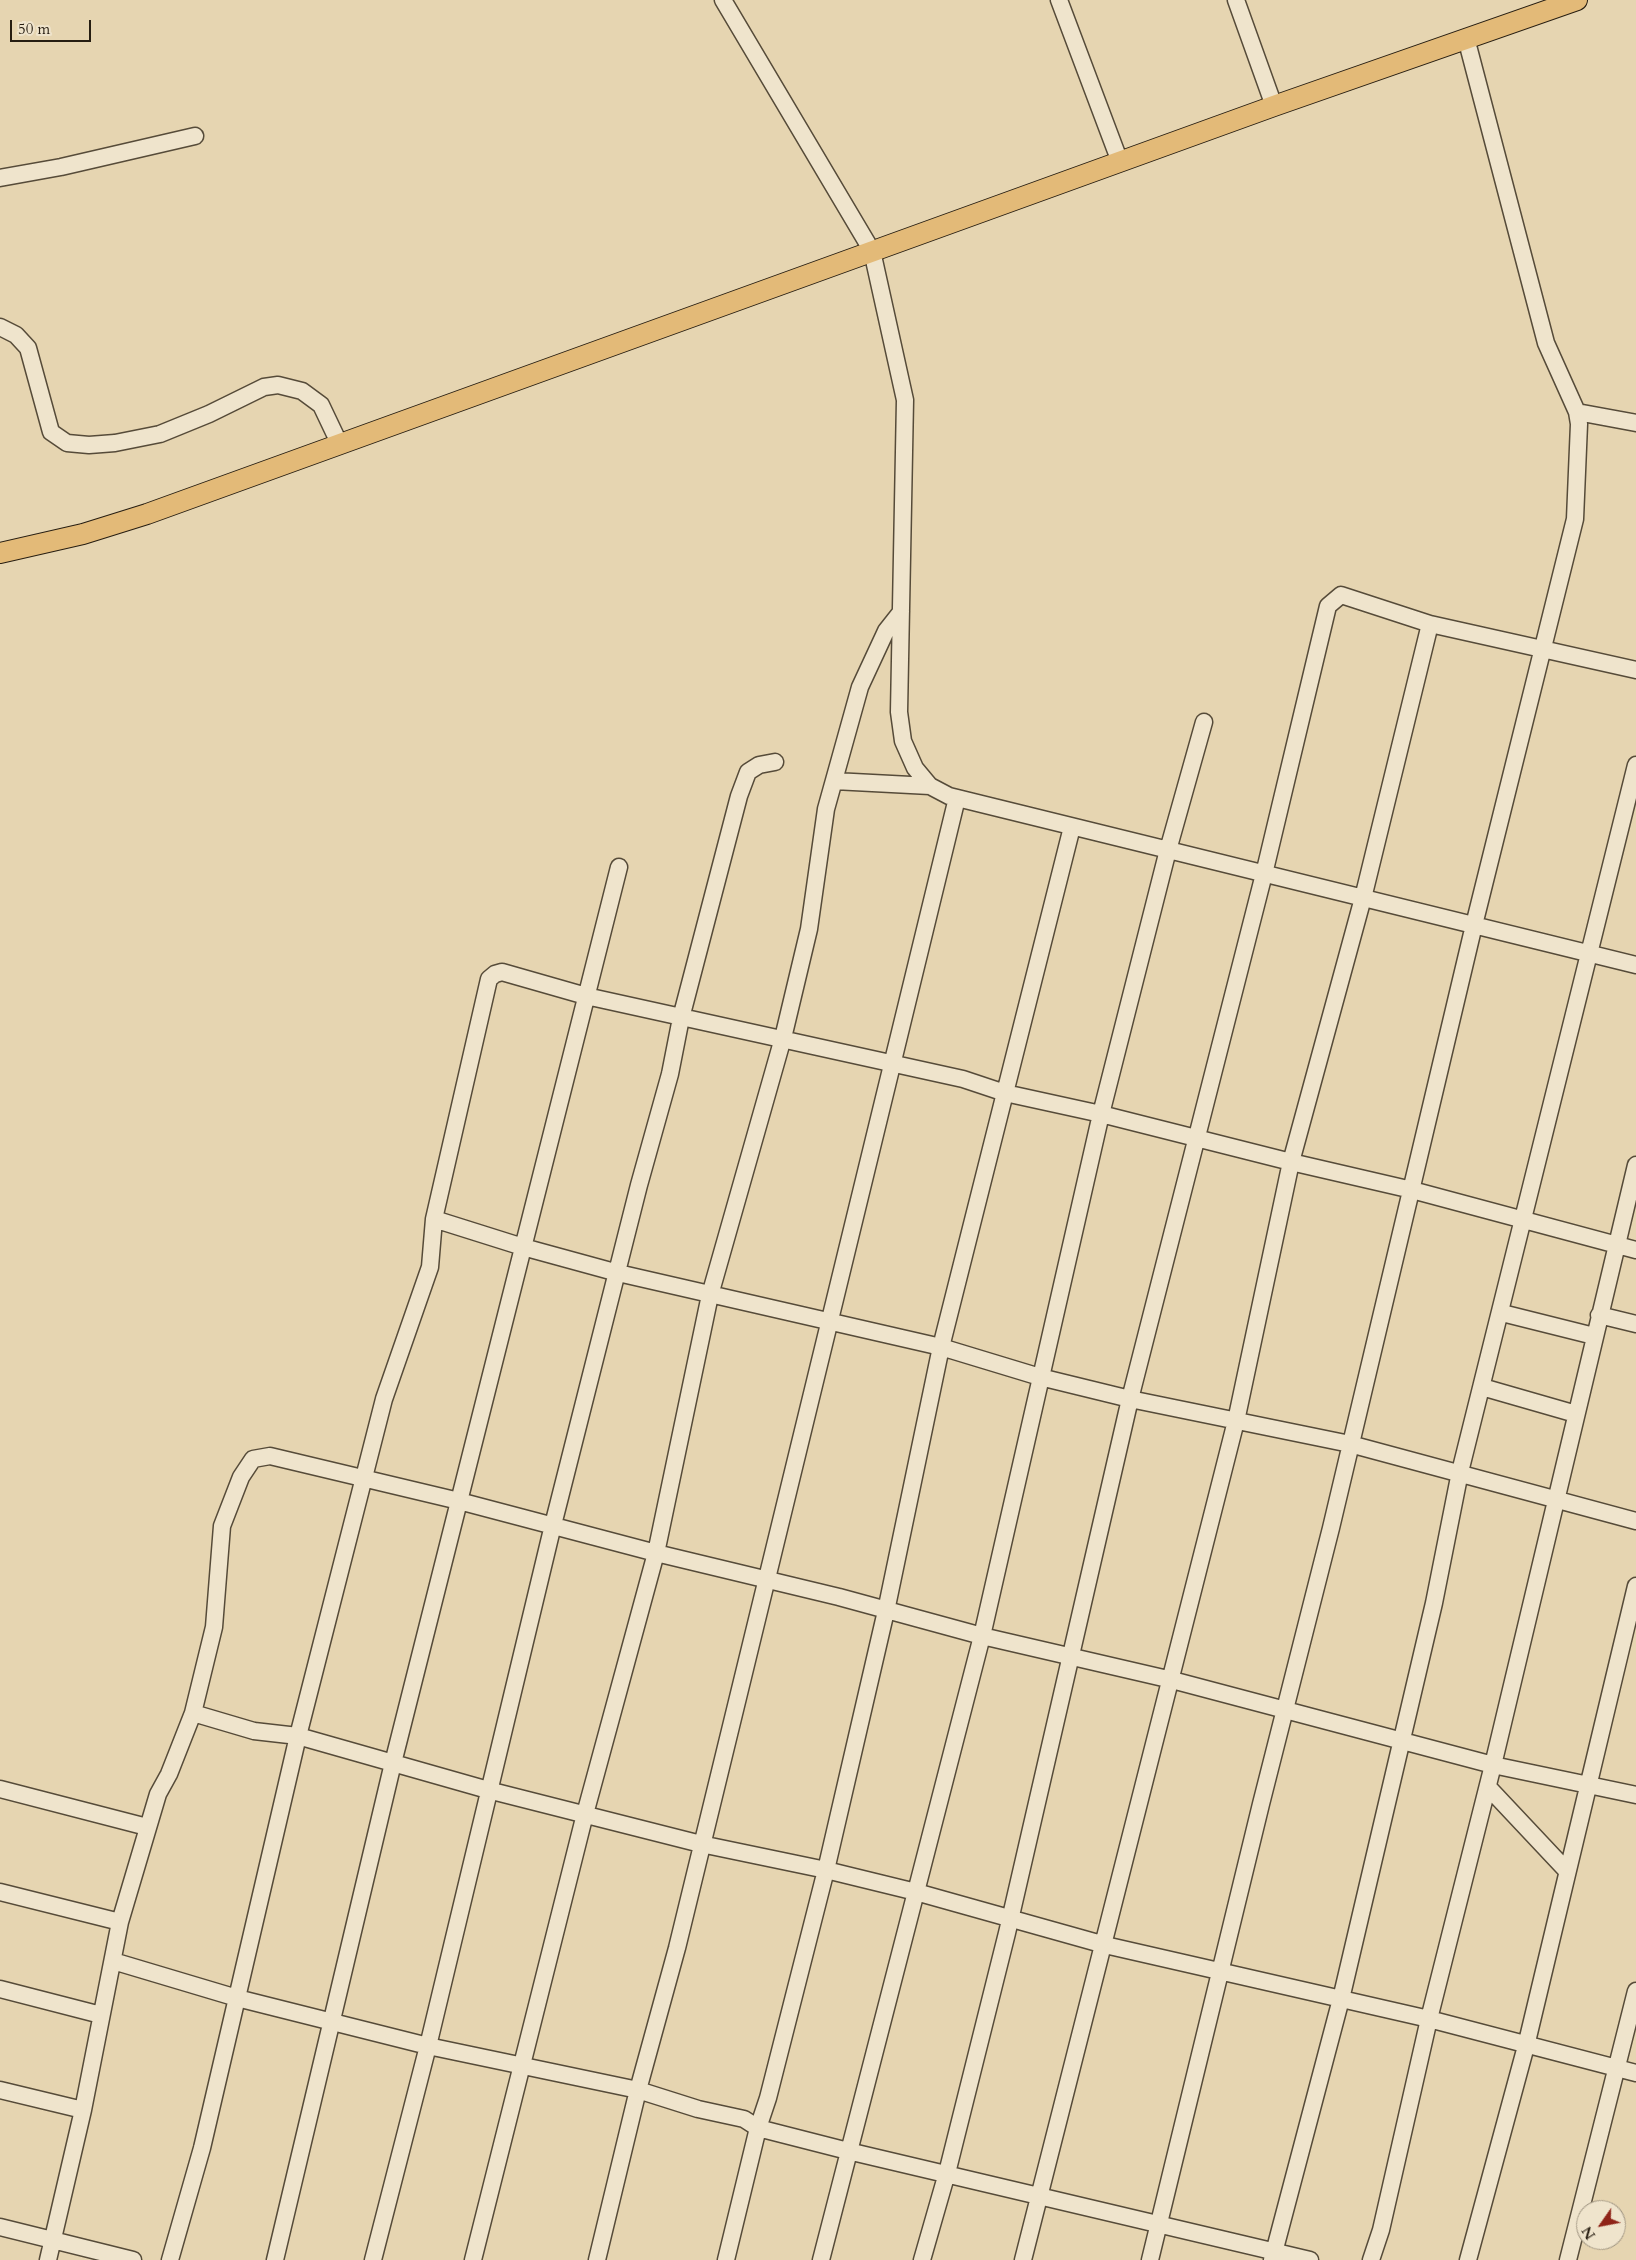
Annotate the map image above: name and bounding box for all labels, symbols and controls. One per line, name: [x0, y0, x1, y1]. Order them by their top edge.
scale bar: [12, 10, 94, 42]
text: 50 m: [18, 19, 50, 39]
north arrow: [1576, 2200, 1626, 2250]
text: N: [1578, 2223, 1600, 2243]

